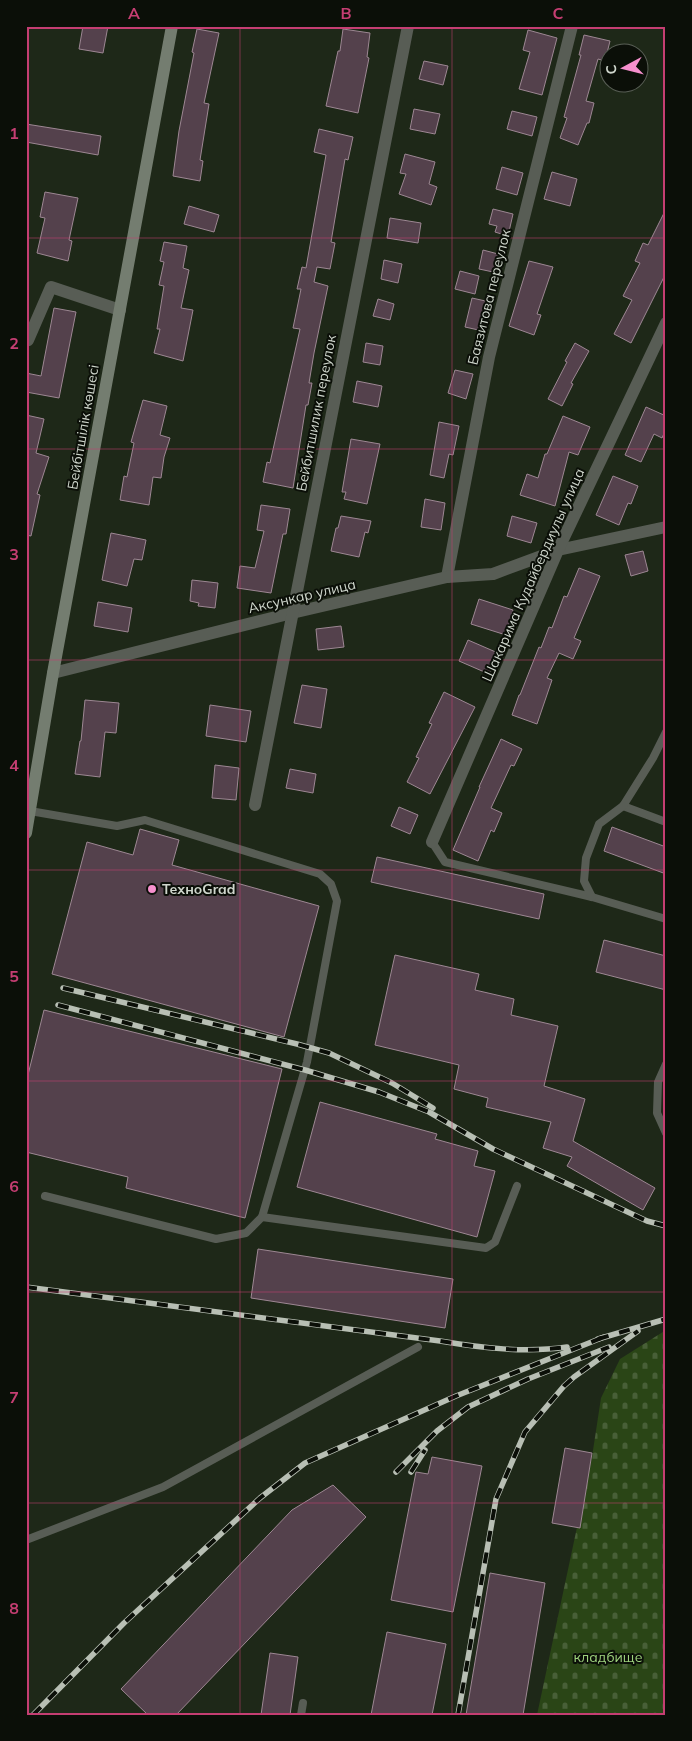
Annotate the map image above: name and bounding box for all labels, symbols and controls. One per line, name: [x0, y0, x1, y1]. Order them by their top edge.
text: A: [128, 3, 140, 23]
text: B: [340, 3, 352, 23]
text: C: [553, 3, 564, 23]
north arrow: [600, 42, 650, 92]
text: С: [602, 64, 621, 75]
text: 1: [9, 123, 19, 143]
street label: Баязитова переулок: [463, 227, 515, 367]
text: 2: [9, 333, 19, 353]
street label: Бейбитшилик переулок: [292, 333, 340, 493]
street label: Бейбітшілік көшесі: [63, 363, 103, 491]
street label: Шакарима Кудайбердиулы улица: [478, 466, 588, 684]
text: 3: [9, 544, 19, 564]
street label: Аксункар улица: [246, 575, 358, 617]
text: 4: [9, 755, 19, 775]
place label: ТехноGrad: [162, 880, 235, 898]
marker: ТехноGrad: [146, 883, 158, 895]
text: 5: [9, 966, 19, 986]
text: 6: [9, 1176, 19, 1196]
text: 7: [9, 1387, 19, 1407]
text: 8: [9, 1598, 19, 1618]
park label: кладбище: [574, 1648, 643, 1666]

